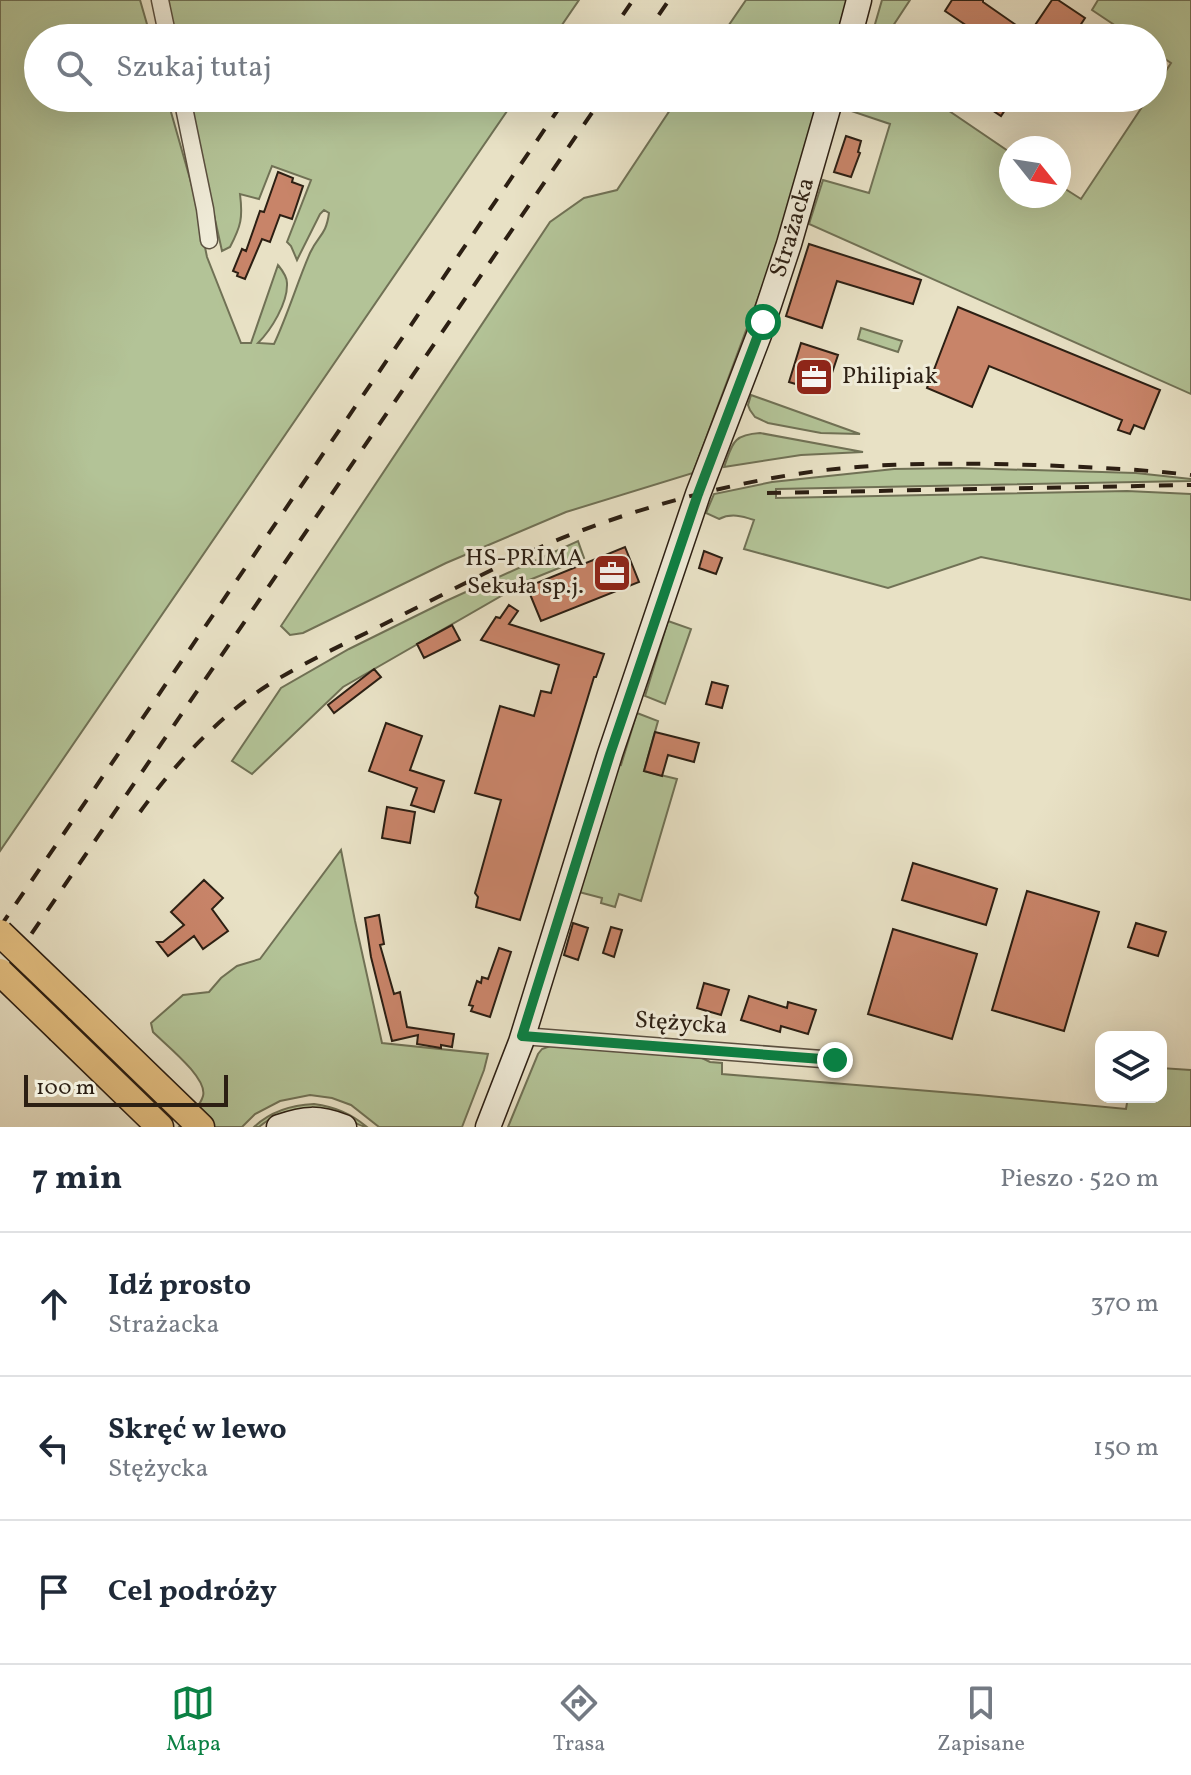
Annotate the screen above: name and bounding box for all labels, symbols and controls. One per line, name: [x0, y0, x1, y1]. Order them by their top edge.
search box: [24, 24, 1167, 112]
icon: search: [52, 46, 96, 90]
text: Szukaj tutaj: [116, 47, 272, 89]
north arrow: [999, 136, 1071, 208]
street label: Strażacka: [762, 174, 824, 282]
route start: [745, 304, 781, 340]
office icon: Philipiak: [793, 356, 835, 398]
place label: Philipiak: [842, 360, 938, 394]
place label: HS-PRIMA Sekuła sp.j.: [465, 542, 584, 604]
office icon: HS-PRIMA Sekuła sp.j.: [591, 552, 633, 594]
street label: Stężycka: [634, 1004, 728, 1044]
map controls: [1095, 1031, 1167, 1103]
button: layers: [1095, 1031, 1167, 1103]
route end: [817, 1042, 853, 1078]
scale bar: [24, 1071, 228, 1107]
text: 100 m: [36, 1073, 95, 1104]
text: 7 min: [32, 1156, 122, 1203]
text: Pieszo · 520 m: [1000, 1161, 1159, 1197]
text: Idź prosto: [108, 1265, 251, 1307]
icon: ahead: [32, 1282, 76, 1326]
text: 370 m: [1090, 1286, 1159, 1322]
text: Strażacka: [108, 1307, 219, 1343]
text: Skręć w lewo: [108, 1409, 287, 1451]
icon: left: [32, 1426, 76, 1470]
text: 150 m: [1093, 1430, 1159, 1466]
text: Stężycka: [108, 1451, 208, 1487]
icon: arrive: [32, 1570, 76, 1614]
text: Cel podróży: [108, 1571, 277, 1613]
tab: Mapa: [166, 1681, 221, 1760]
tab: Trasa: [553, 1681, 605, 1760]
tab: Zapisane: [937, 1681, 1025, 1760]

